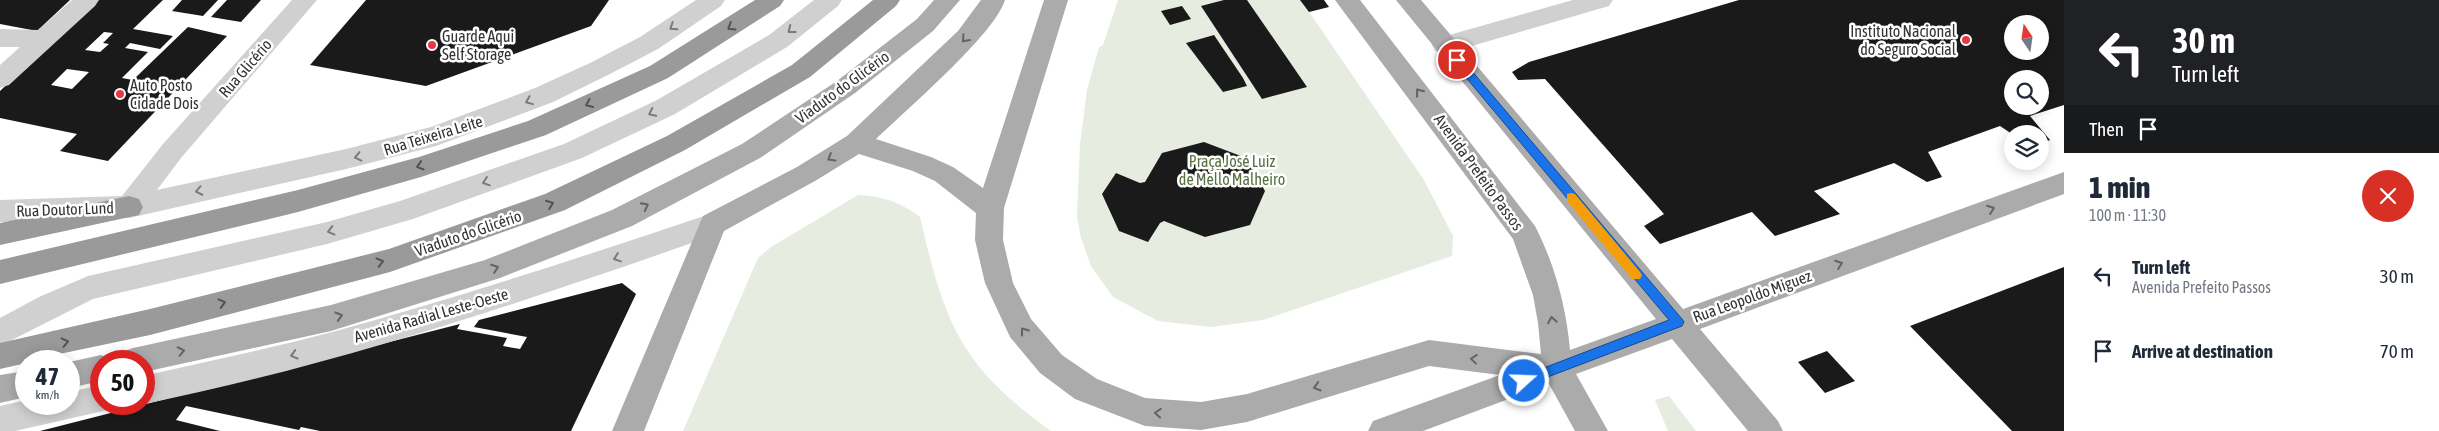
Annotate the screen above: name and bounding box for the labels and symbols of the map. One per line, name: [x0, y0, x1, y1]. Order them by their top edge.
north arrow: [2004, 15, 2049, 60]
one-way arrow: [728, 20, 737, 30]
one-way arrow: [669, 21, 679, 30]
place label: Instituto Nacional do Seguro Social: [1850, 22, 1957, 59]
one-way arrow: [788, 24, 797, 33]
place label: Guarde Aqui Self Storage: [442, 27, 514, 64]
one-way arrow: [962, 33, 971, 42]
marker: Instituto Nacional do Seguro Social: [1960, 34, 1972, 46]
street label: Rua Glicério: [215, 35, 275, 101]
marker: Guarde Aqui Self Storage: [426, 39, 438, 51]
pin: [1436, 39, 1478, 81]
street label: Viaduto do Glicério: [792, 47, 892, 127]
place label: Auto Posto Cidade Dois: [130, 76, 199, 112]
marker: Auto Posto Cidade Dois: [114, 88, 126, 100]
one-way arrow: [1417, 89, 1425, 98]
one-way arrow: [525, 95, 534, 106]
one-way arrow: [585, 98, 594, 109]
one-way arrow: [648, 107, 657, 118]
street label: Avenida Prefeito Passos: [1431, 110, 1527, 234]
street label: Rua Teixeira Leite: [381, 111, 485, 159]
one-way arrow: [353, 151, 362, 162]
one-way arrow: [827, 152, 836, 162]
park label: Praça José Luiz de Mello Malheiro: [1179, 152, 1285, 188]
one-way arrow: [417, 161, 425, 171]
one-way arrow: [482, 176, 491, 186]
one-way arrow: [194, 186, 203, 196]
street label: Rua Doutor Lund: [16, 198, 114, 220]
one-way arrow: [545, 200, 554, 210]
one-way arrow: [640, 202, 649, 212]
one-way arrow: [1987, 205, 1995, 215]
street label: Viaduto do Glicério: [412, 206, 524, 260]
one-way arrow: [328, 226, 336, 236]
one-way arrow: [613, 252, 622, 262]
one-way arrow: [375, 258, 383, 268]
one-way arrow: [1834, 260, 1842, 270]
one-way arrow: [490, 264, 498, 274]
street label: Rua Leopoldo Miguez: [1690, 266, 1814, 327]
street label: Avenida Radial Leste-Oeste: [352, 284, 510, 346]
one-way arrow: [218, 298, 227, 309]
one-way arrow: [335, 311, 343, 321]
one-way arrow: [1547, 316, 1557, 325]
one-way arrow: [1021, 328, 1029, 337]
one-way arrow: [60, 337, 69, 348]
one-way arrow: [176, 346, 185, 357]
one-way arrow: [290, 349, 298, 359]
speed limit sign: 50: [90, 350, 155, 415]
one-way arrow: [1470, 354, 1478, 365]
position arrow: [1497, 354, 1549, 406]
one-way arrow: [1313, 381, 1321, 391]
one-way arrow: [1154, 407, 1162, 418]

